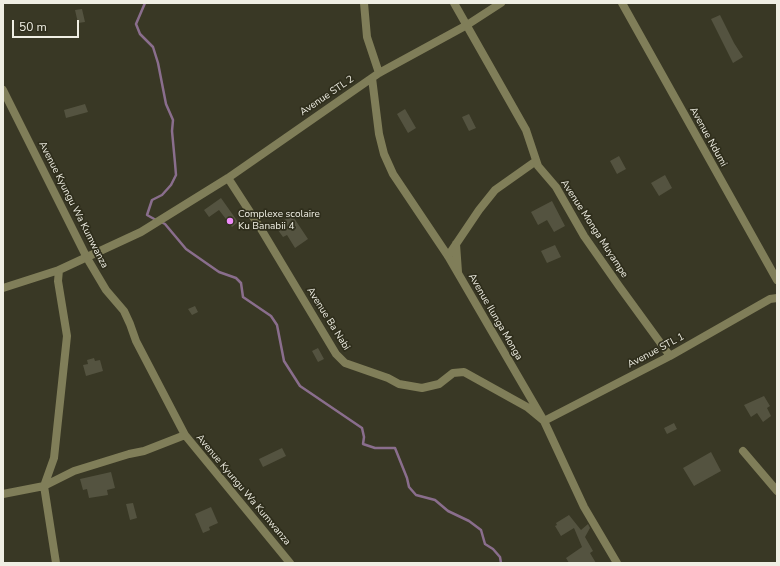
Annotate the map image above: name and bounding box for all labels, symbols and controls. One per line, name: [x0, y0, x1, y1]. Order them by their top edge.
scale bar: [14, 12, 81, 38]
text: 50 m: [19, 19, 47, 35]
street label: Avenue STL 2: [298, 74, 356, 118]
street label: Avenue Ndumi: [687, 105, 729, 169]
street label: Avenue Kyungu Wa Kumwanza: [36, 140, 110, 270]
street label: Avenue Monga Muyampe: [558, 178, 630, 280]
place label: Complexe scolaire Ku Banabii 4: [238, 209, 320, 232]
marker: Complexe scolaire Ku Banabii 4: [225, 216, 235, 226]
street label: Avenue Ilunga Monga: [465, 272, 525, 362]
street label: Avenue Ba Nabi: [304, 285, 352, 353]
street label: Avenue STL 1: [626, 331, 686, 371]
street label: Avenue Kyungu Wa Kumwanza: [193, 432, 293, 548]

